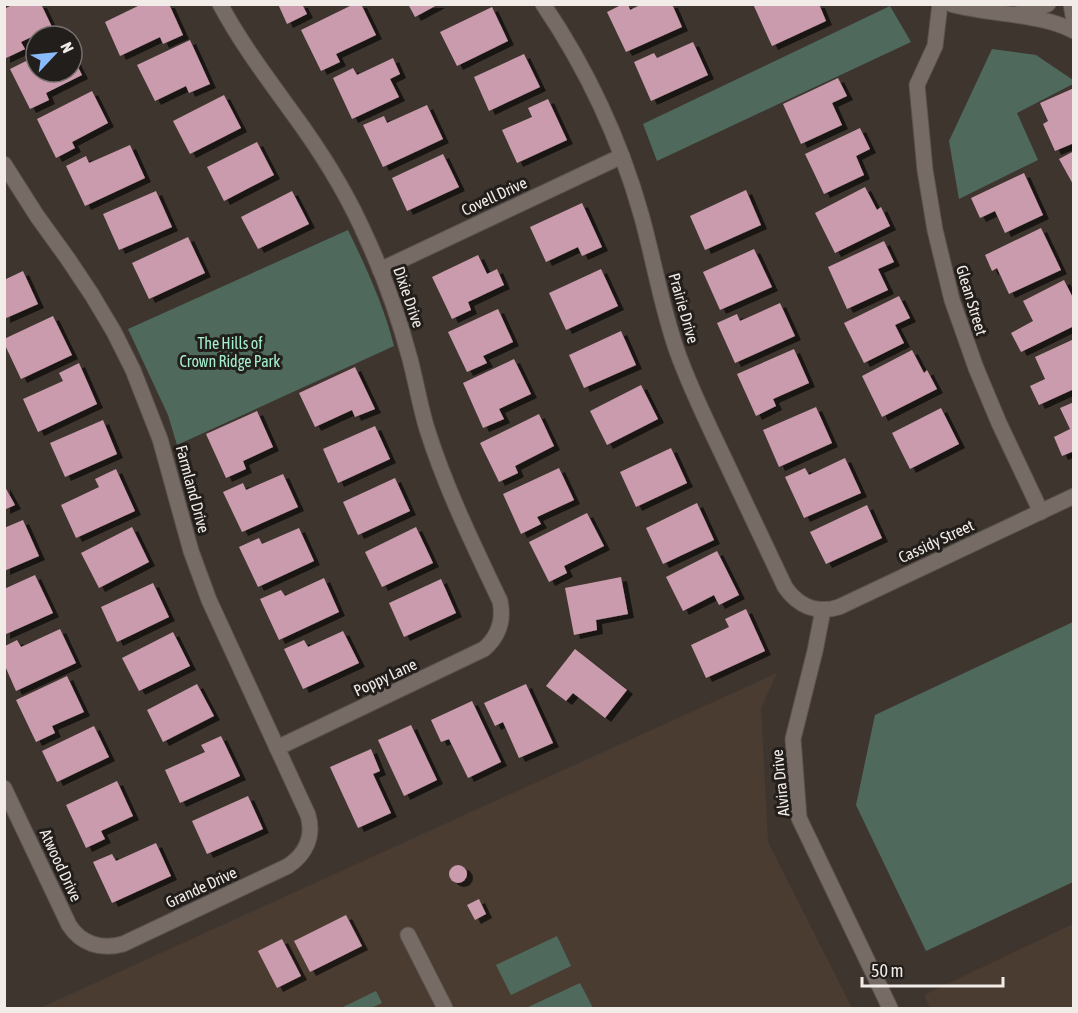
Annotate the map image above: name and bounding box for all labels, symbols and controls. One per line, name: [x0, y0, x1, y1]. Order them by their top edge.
north arrow: [24, 24, 84, 84]
text: N: [57, 39, 78, 56]
street label: Covell Drive: [458, 173, 530, 219]
street label: Glean Street: [953, 263, 991, 338]
street label: Dixie Drive: [390, 264, 428, 330]
street label: Prairie Drive: [665, 271, 703, 345]
park label: The Hills of Crown Ridge Park: [180, 334, 280, 371]
street label: Farmland Drive: [173, 443, 213, 535]
street label: Cassidy Street: [895, 516, 977, 567]
street label: Poppy Lane: [351, 655, 420, 700]
street label: Alvira Drive: [768, 749, 792, 817]
street label: Atwood Drive: [36, 826, 86, 904]
street label: Grande Drive: [163, 863, 239, 911]
scale bar: [862, 950, 1003, 988]
text: 50 m: [871, 960, 903, 981]

